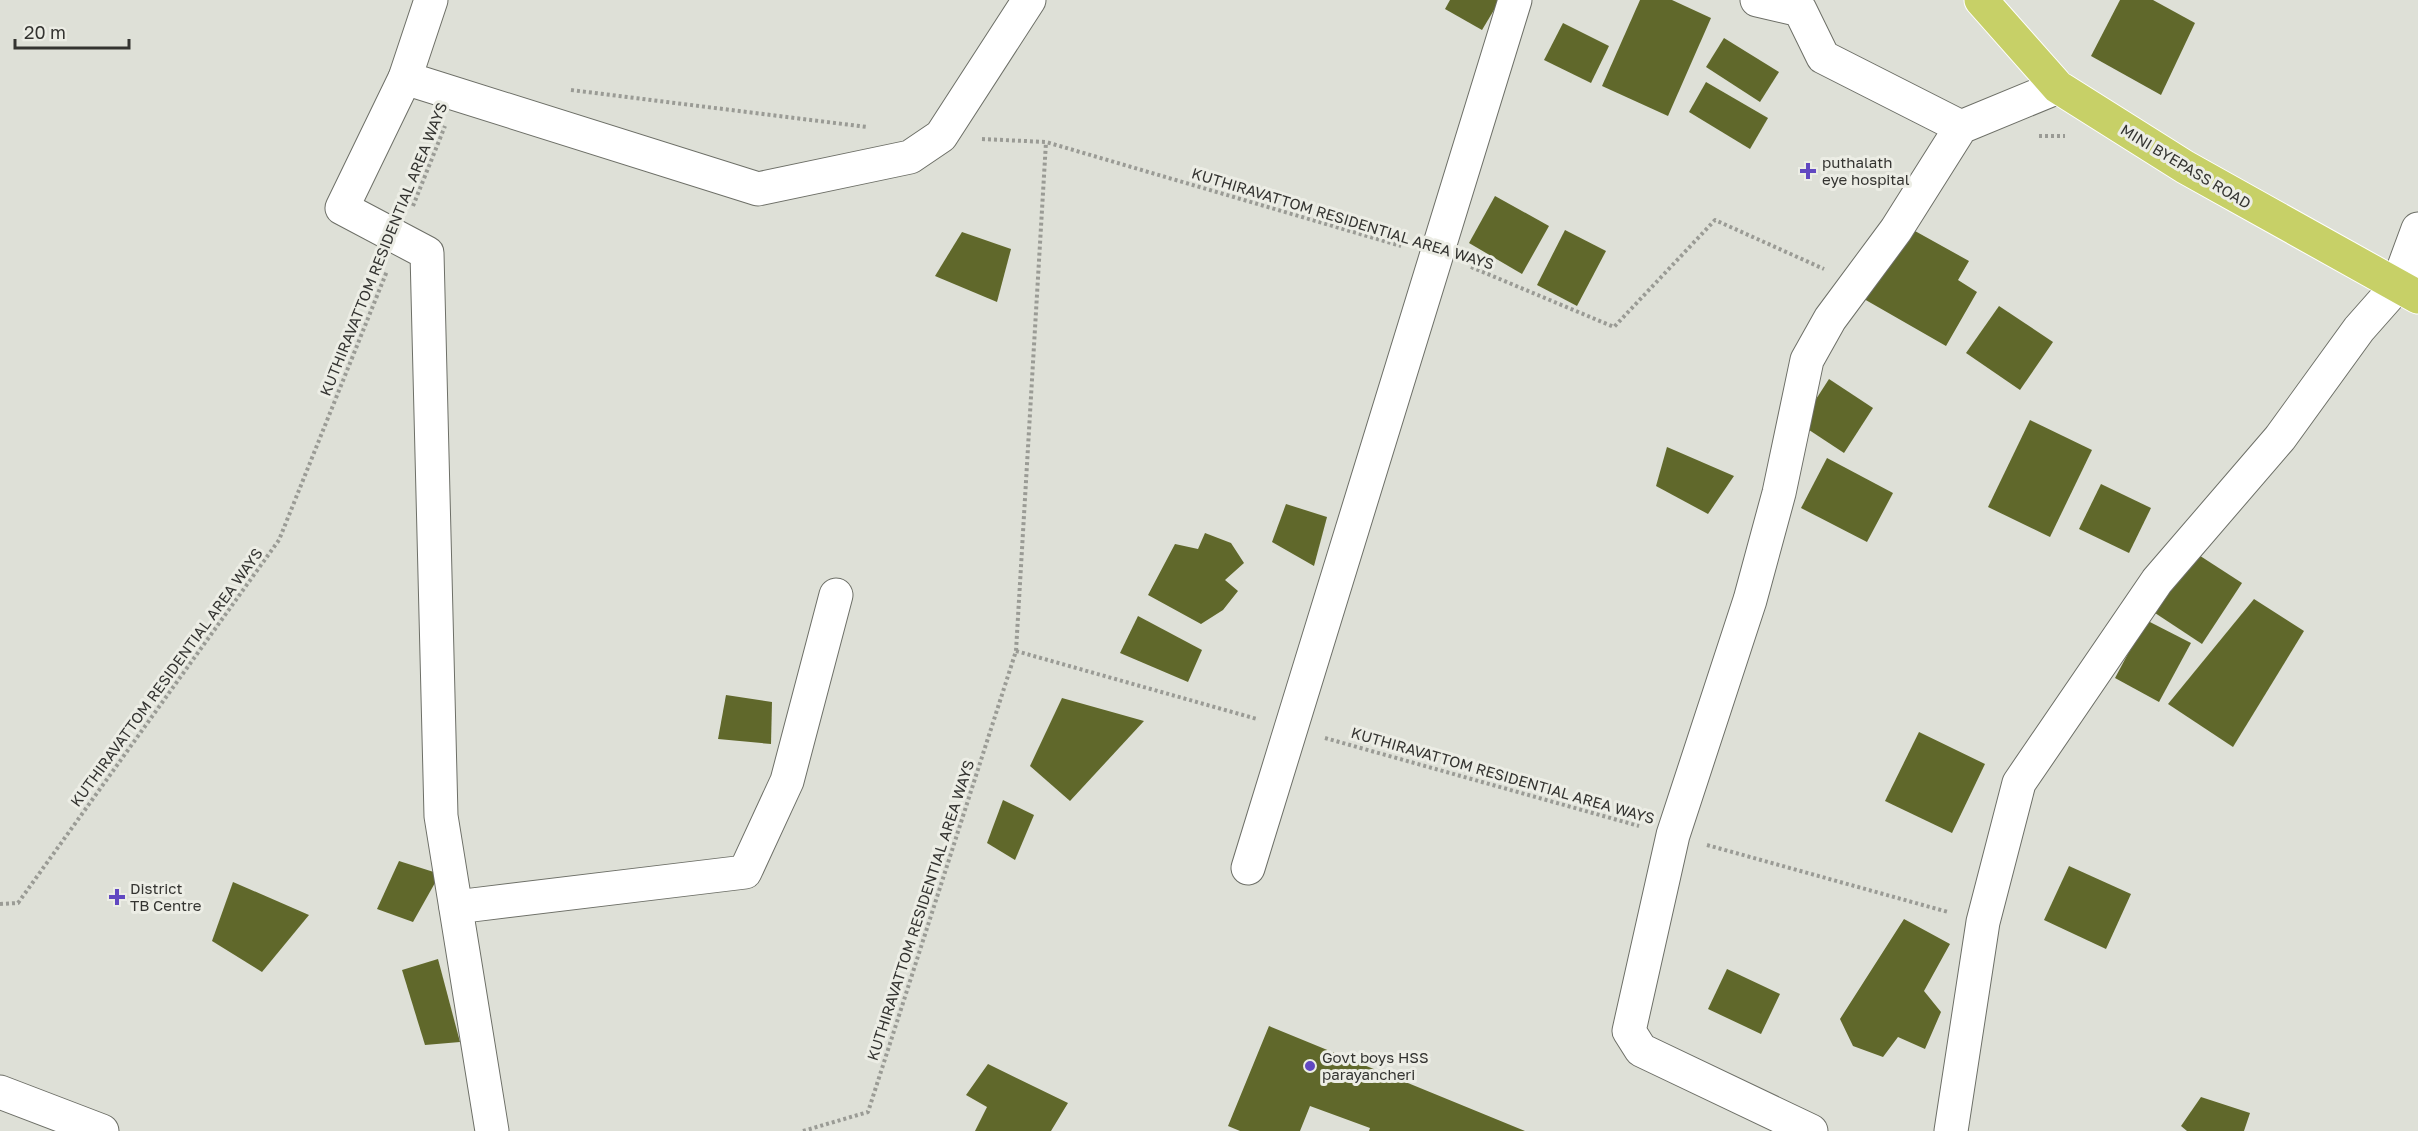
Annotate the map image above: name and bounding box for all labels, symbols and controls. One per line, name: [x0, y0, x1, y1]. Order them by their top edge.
scale bar: [15, 12, 129, 50]
text: 20 m: [24, 21, 66, 43]
street label: KUTHIRAVATTOM RESIDENTIAL AREA WAYS: [316, 100, 450, 398]
street label: MINI BYEPASS ROAD: [2118, 120, 2254, 212]
place label: puthalath eye hospital: [1822, 153, 1910, 188]
marker: puthalath eye hospital: [1799, 162, 1817, 180]
street label: KUTHIRAVATTOM RESIDENTIAL AREA WAYS: [1190, 163, 1496, 273]
street label: KUTHIRAVATTOM RESIDENTIAL AREA WAYS: [66, 544, 266, 810]
street label: KUTHIRAVATTOM RESIDENTIAL AREA WAYS: [1349, 723, 1657, 827]
street label: KUTHIRAVATTOM RESIDENTIAL AREA WAYS: [863, 757, 977, 1063]
place label: District TB Centre: [130, 879, 202, 914]
marker: District TB Centre: [108, 888, 126, 906]
place label: Govt boys HSS parayancheri: [1322, 1048, 1429, 1083]
marker: Govt boys HSS parayancheri: [1303, 1059, 1317, 1073]

